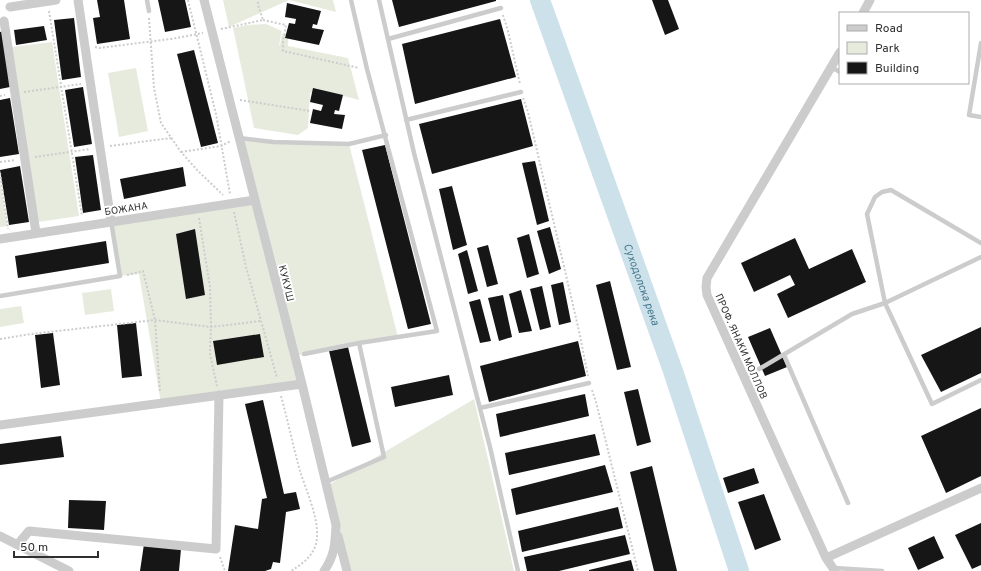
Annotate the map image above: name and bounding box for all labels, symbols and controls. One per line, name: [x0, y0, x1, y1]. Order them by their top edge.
legend: [839, 12, 969, 84]
text: Road: [875, 21, 903, 37]
text: Park: [875, 41, 900, 57]
text: Building: [875, 61, 919, 77]
street label: БОЖАНА: [104, 200, 149, 219]
water label: Суходолска река: [620, 242, 662, 328]
street label: КУКУШ: [275, 264, 296, 303]
street label: ПРОФ. ЯНАКИ МОЛЛОВ: [712, 292, 770, 401]
scale bar: [14, 533, 98, 559]
text: 50 m: [20, 540, 48, 556]

